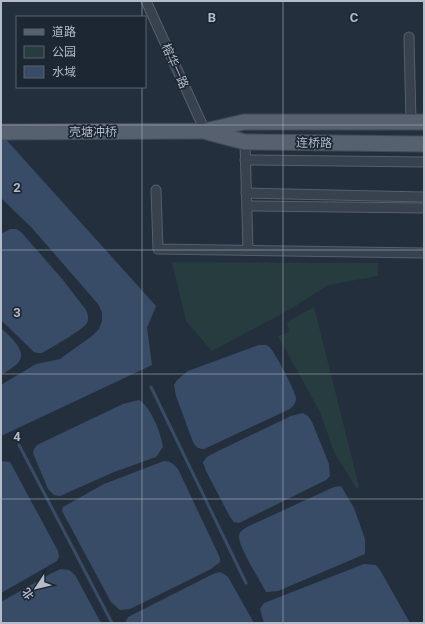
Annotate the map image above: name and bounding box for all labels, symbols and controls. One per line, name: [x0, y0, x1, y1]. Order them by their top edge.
text: B: [208, 10, 216, 25]
text: C: [350, 10, 359, 25]
legend: [16, 16, 146, 88]
text: 道路: [52, 25, 76, 39]
street label: 榕华一路: [159, 41, 191, 91]
text: 公园: [52, 45, 76, 59]
text: 水域: [52, 65, 76, 79]
street label: 壳塘冲桥: [69, 125, 117, 139]
street label: 连桥路: [296, 136, 332, 150]
text: 2: [13, 180, 21, 195]
text: 3: [13, 305, 21, 320]
text: 4: [13, 429, 21, 444]
north arrow: [16, 568, 56, 608]
text: 北: [20, 585, 37, 602]

